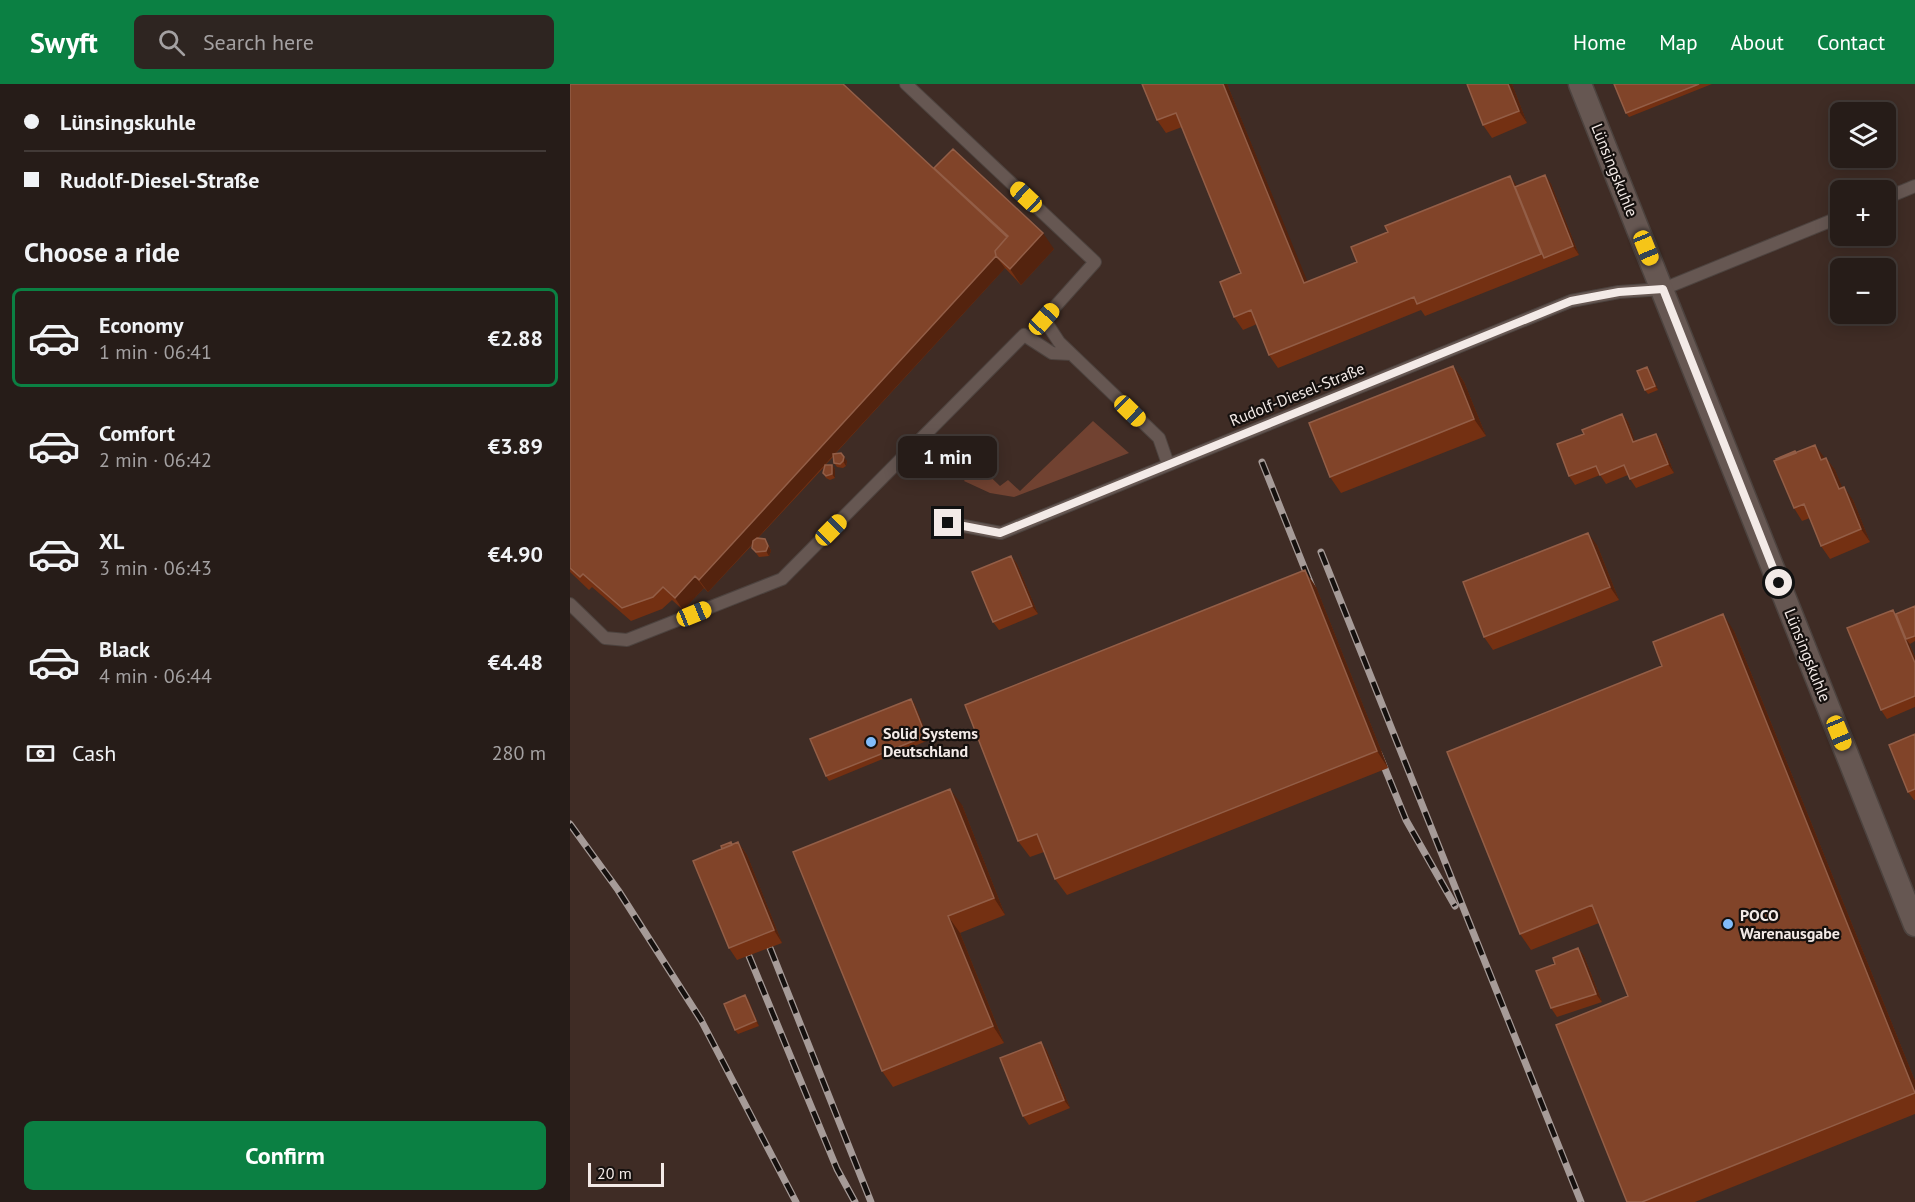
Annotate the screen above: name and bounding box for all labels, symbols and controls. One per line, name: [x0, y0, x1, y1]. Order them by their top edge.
search box: [134, 15, 554, 69]
text: Swyft: [30, 24, 98, 61]
icon: search: [155, 26, 188, 59]
text: Search here: [203, 28, 314, 56]
text: Home: [1573, 29, 1626, 56]
text: Map: [1659, 29, 1698, 56]
text: About: [1731, 29, 1784, 56]
text: Contact: [1817, 29, 1885, 56]
map controls: [1830, 102, 1896, 324]
button: layers: [1830, 102, 1896, 168]
text: Lünsingskuhle: [60, 108, 196, 136]
street label: Lünsingskuhle: [1587, 121, 1643, 219]
text: Rudolf-Diesel-Straße: [60, 166, 259, 194]
car: [1007, 178, 1045, 216]
button: +: [1830, 180, 1896, 246]
car: [1631, 228, 1661, 268]
text: Choose a ride: [24, 235, 180, 269]
button: −: [1830, 258, 1896, 324]
car: [1025, 300, 1063, 338]
icon: car: [27, 311, 81, 365]
text: Economy: [99, 311, 183, 339]
text: €2.88: [488, 324, 543, 352]
text: 1 min · 06:41: [99, 339, 212, 365]
street label: Rudolf-Diesel-Straße: [1227, 358, 1367, 430]
car: [1111, 392, 1149, 430]
icon: car: [27, 419, 81, 473]
text: Comfort: [99, 419, 175, 447]
text: €3.89: [488, 432, 543, 460]
callout: 1 min: [898, 436, 998, 478]
text: 1 min: [923, 444, 972, 470]
text: 2 min · 06:42: [99, 447, 212, 473]
route end: [934, 509, 961, 536]
car: [812, 511, 850, 549]
icon: car: [27, 527, 81, 581]
text: XL: [99, 527, 124, 555]
text: €4.90: [488, 540, 543, 568]
text: 3 min · 06:43: [99, 555, 212, 581]
route start: [1765, 569, 1792, 596]
car: [674, 599, 714, 629]
street label: Lünsingskuhle: [1780, 606, 1836, 704]
icon: car: [27, 635, 81, 689]
text: Black: [99, 635, 150, 663]
text: €4.48: [488, 648, 543, 676]
text: 4 min · 06:44: [99, 663, 212, 689]
car: [1824, 713, 1854, 753]
place label: Solid Systems Deutschland: [883, 723, 978, 761]
marker: Solid Systems Deutschland: [864, 735, 878, 749]
icon: cash: [24, 737, 57, 770]
text: Cash: [72, 739, 116, 767]
text: 280 m: [492, 740, 546, 766]
place label: POCO Warenausgabe: [1740, 905, 1840, 943]
marker: POCO Warenausgabe: [1721, 917, 1735, 931]
button: Confirm: [24, 1121, 546, 1190]
scale bar: [588, 1160, 664, 1188]
text: 20 m: [597, 1163, 632, 1183]

